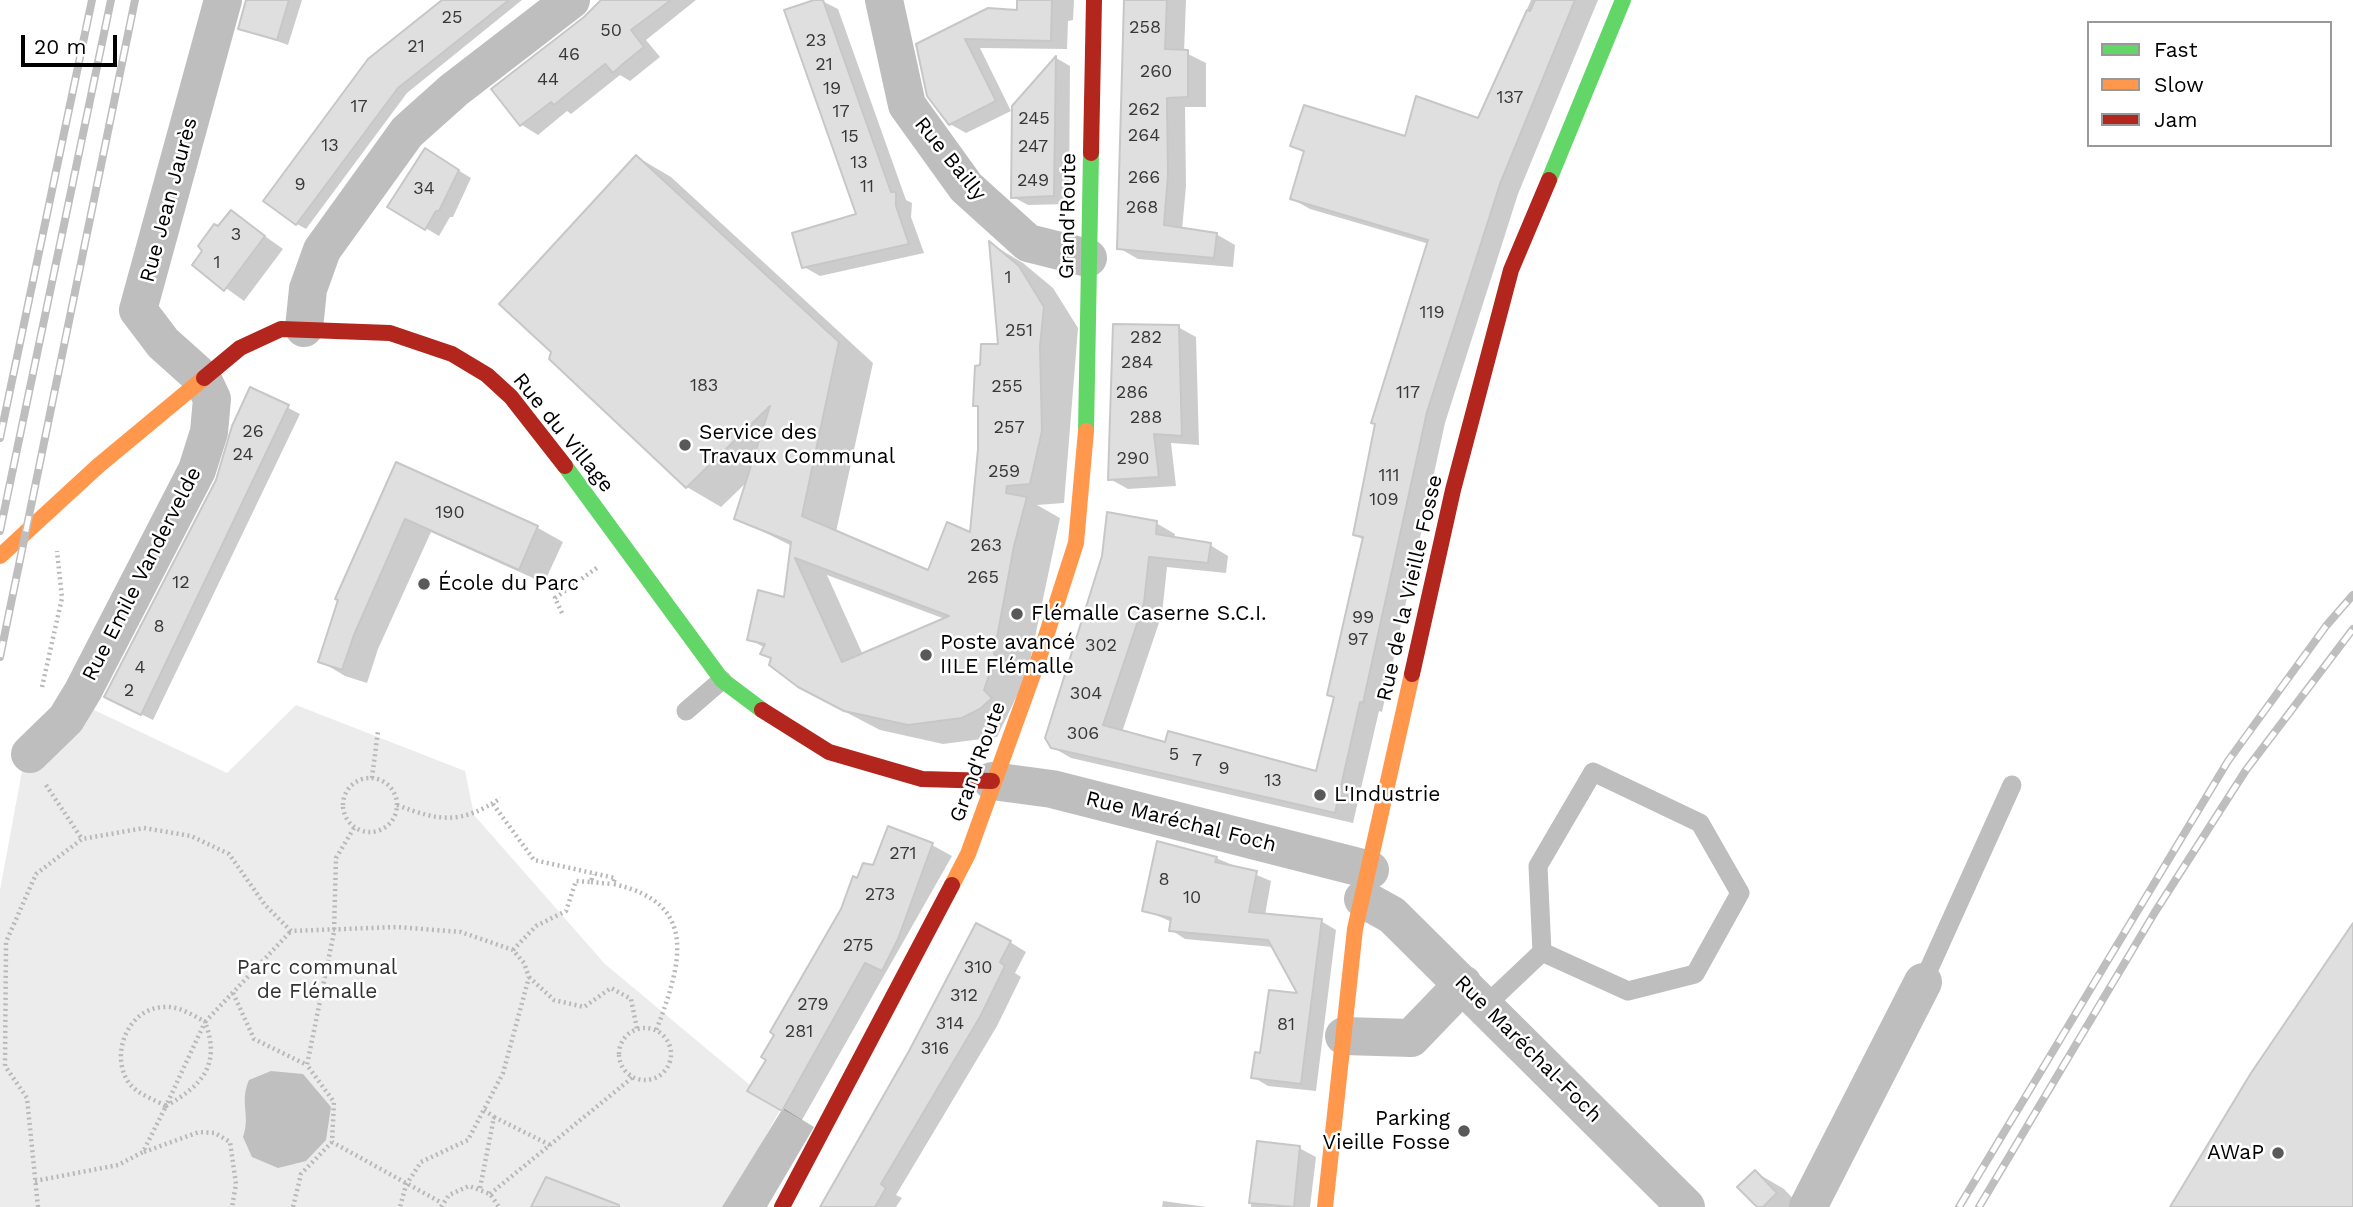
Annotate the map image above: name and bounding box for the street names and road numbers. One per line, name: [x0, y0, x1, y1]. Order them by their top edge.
street label: Rue Bailly: [909, 112, 991, 206]
street label: Rue Jean Jaurès: [135, 115, 203, 285]
street label: Grand'Route: [1054, 153, 1082, 279]
street label: Rue du Village: [507, 368, 619, 498]
street label: Rue Emile Vandervelde: [77, 463, 207, 685]
street label: Rue de la Vieille Fosse: [1372, 472, 1448, 704]
street label: Grand'Route: [945, 698, 1011, 826]
street label: Rue Maréchal Foch: [1083, 786, 1279, 858]
street label: Rue Maréchal-Foch: [1449, 970, 1607, 1128]

